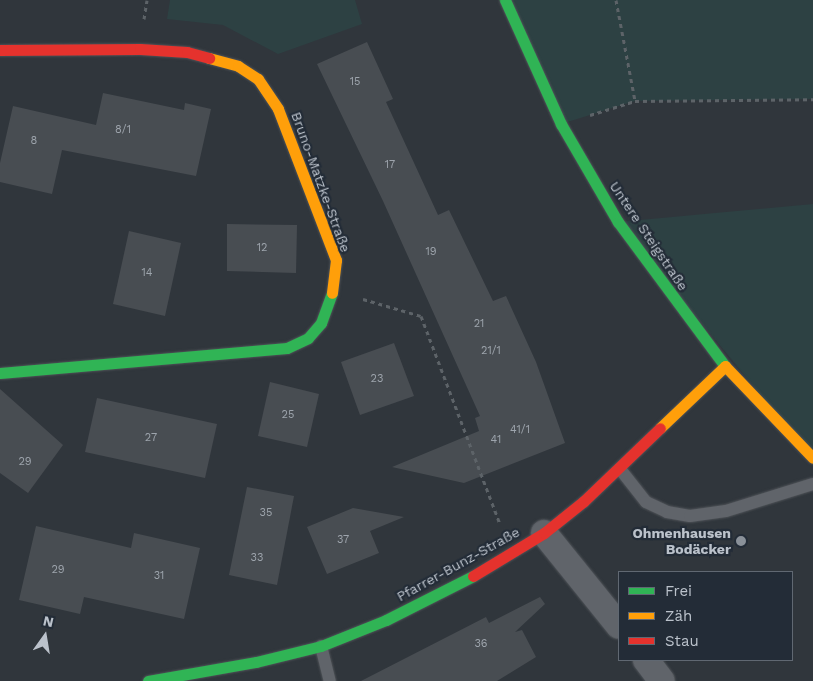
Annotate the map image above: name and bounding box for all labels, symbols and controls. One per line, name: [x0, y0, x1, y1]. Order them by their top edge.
house number: 15: [350, 75, 360, 89]
street label: Bruno-Matzke-Straße: [288, 110, 354, 254]
house number: 8/1: [115, 123, 131, 137]
house number: 8: [31, 134, 37, 148]
house number: 17: [385, 158, 395, 172]
street label: Untere Steigstraße: [606, 178, 692, 294]
house number: 12: [257, 241, 267, 255]
house number: 19: [425, 245, 437, 259]
house number: 14: [141, 266, 153, 280]
house number: 21: [474, 317, 484, 331]
house number: 21/1: [481, 344, 501, 358]
house number: 23: [371, 372, 383, 386]
house number: 25: [282, 408, 294, 422]
house number: 41/1: [510, 423, 530, 437]
house number: 27: [145, 431, 157, 445]
house number: 41: [491, 433, 501, 447]
house number: 29: [18, 455, 32, 469]
house number: 35: [260, 506, 272, 520]
street label: Pfarrer-Bunz-Straße: [394, 523, 522, 605]
place label: Ohmenhausen Bodäcker: [632, 525, 731, 558]
house number: 37: [337, 533, 349, 547]
marker: Ohmenhausen Bodäcker: [735, 535, 747, 547]
house number: 33: [251, 551, 263, 565]
house number: 29: [51, 563, 65, 577]
house number: 31: [154, 569, 164, 583]
legend: [618, 571, 793, 661]
text: Frei: [665, 582, 692, 600]
text: Zäh: [665, 607, 692, 625]
north arrow: [20, 611, 70, 661]
text: N: [42, 612, 55, 630]
text: Stau: [665, 632, 699, 650]
house number: 36: [474, 637, 488, 651]

